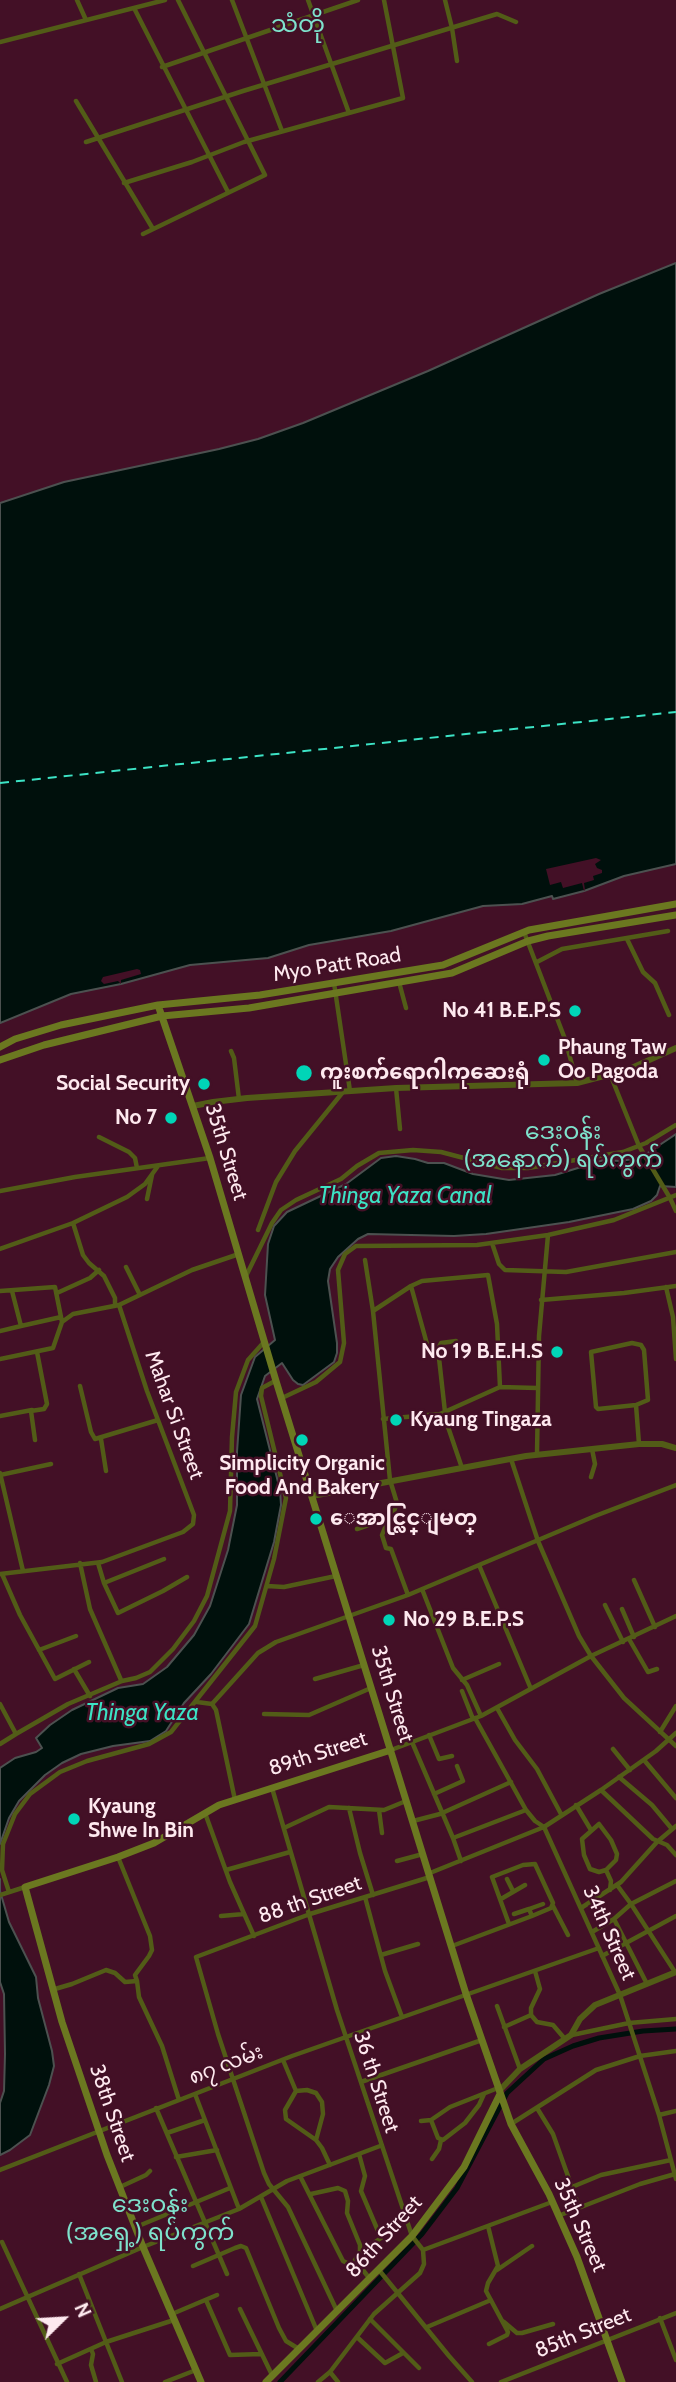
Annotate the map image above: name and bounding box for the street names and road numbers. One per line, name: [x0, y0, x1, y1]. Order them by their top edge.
street label: Myo Patt Road: [271, 942, 403, 988]
street label: 35th Street: [199, 1101, 253, 1203]
street label: Mahar Si Street: [139, 1347, 209, 1483]
street label: 35th Street: [365, 1643, 419, 1745]
street label: 89th Street: [266, 1726, 370, 1782]
street label: 88 th Street: [255, 1871, 365, 1929]
street label: 34th Street: [577, 1882, 641, 1984]
street label: 36 th Street: [348, 2028, 404, 2136]
street label: ၈၇ လမ်း: [185, 2039, 267, 2091]
street label: 38th Street: [84, 2061, 140, 2165]
street label: 35th Street: [548, 2174, 612, 2276]
street label: 86th Street: [341, 2191, 427, 2283]
street label: 85th Street: [531, 2302, 635, 2364]

